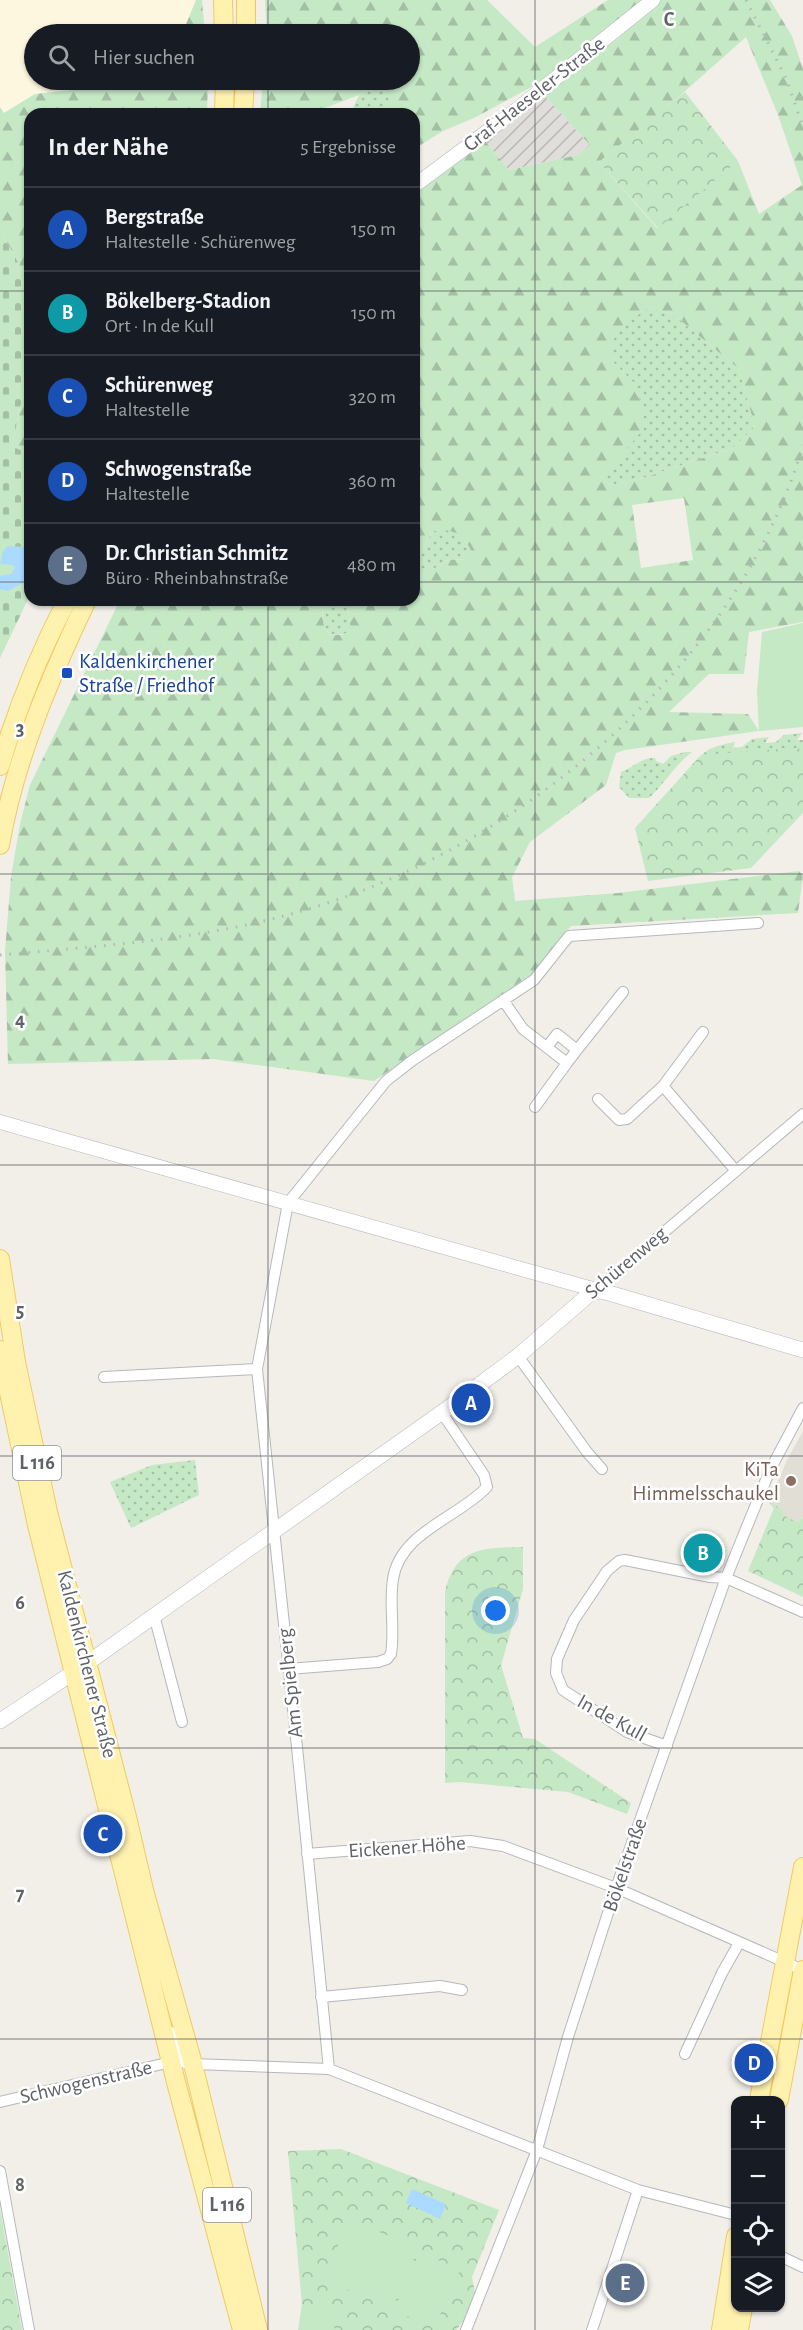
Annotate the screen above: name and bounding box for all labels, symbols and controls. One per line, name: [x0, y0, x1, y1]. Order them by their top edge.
text: C: [664, 10, 675, 30]
search box: [24, 24, 420, 90]
street label: Graf-Haeseler-Straße: [459, 33, 609, 155]
icon: search: [45, 41, 78, 74]
text: Hier suchen: [93, 46, 195, 68]
text: In der Nähe: [48, 134, 168, 160]
text: 5 Ergebnisse: [300, 137, 396, 157]
text: Bergstraße: [105, 206, 204, 228]
text: A: [62, 219, 74, 239]
text: 150 m: [351, 219, 396, 239]
text: Haltestelle · Schürenweg: [105, 232, 295, 252]
text: Bökelberg-Stadion: [105, 290, 271, 312]
text: B: [62, 303, 73, 323]
text: 150 m: [351, 303, 396, 323]
text: Ort · In de Kull: [105, 316, 214, 336]
text: Schürenweg: [105, 374, 213, 396]
text: C: [62, 387, 73, 407]
text: 320 m: [349, 387, 396, 407]
text: Haltestelle: [105, 400, 190, 420]
text: Schwogenstraße: [105, 458, 252, 480]
text: D: [61, 471, 74, 491]
text: 360 m: [349, 471, 396, 491]
text: Haltestelle: [105, 484, 190, 504]
text: Dr. Christian Schmitz: [105, 542, 288, 564]
text: E: [62, 555, 73, 575]
text: 480 m: [347, 555, 396, 575]
text: Büro · Rheinbahnstraße: [105, 568, 288, 588]
place label: Kaldenkirchener Straße / Friedhof: [79, 651, 216, 696]
marker: Kaldenkirchener Straße / Friedhof: [60, 666, 74, 680]
text: 3: [16, 719, 24, 739]
text: 4: [15, 1010, 25, 1030]
street label: Schürenweg: [581, 1223, 671, 1303]
text: 5: [16, 1301, 24, 1321]
pin: A: [452, 1380, 490, 1426]
road number: L 116: [13, 1446, 61, 1480]
place label: KiTa Himmelsschaukel: [632, 1459, 779, 1504]
marker: KiTa Himmelsschaukel: [784, 1474, 798, 1488]
pin: B: [684, 1530, 722, 1576]
street label: Kaldenkirchener Straße: [54, 1568, 120, 1760]
text: 6: [15, 1593, 25, 1613]
your location: [481, 1596, 510, 1625]
street label: Am Spielberg: [274, 1626, 306, 1739]
street label: In de Kull: [574, 1690, 650, 1746]
pin: C: [84, 1812, 122, 1856]
street label: Bökelstraße: [599, 1815, 651, 1915]
street label: Eickener Höhe: [347, 1832, 467, 1862]
text: 7: [16, 1884, 25, 1904]
pin: D: [734, 2040, 774, 2086]
street label: Schwogenstraße: [18, 2057, 154, 2107]
map controls: [731, 2096, 785, 2312]
button: +: [731, 2096, 785, 2150]
button: −: [731, 2150, 785, 2204]
text: 8: [15, 2175, 25, 2195]
road number: L 116: [203, 2188, 251, 2222]
button: locate: [731, 2204, 785, 2258]
button: layers: [731, 2258, 785, 2312]
pin: E: [606, 2260, 644, 2306]

